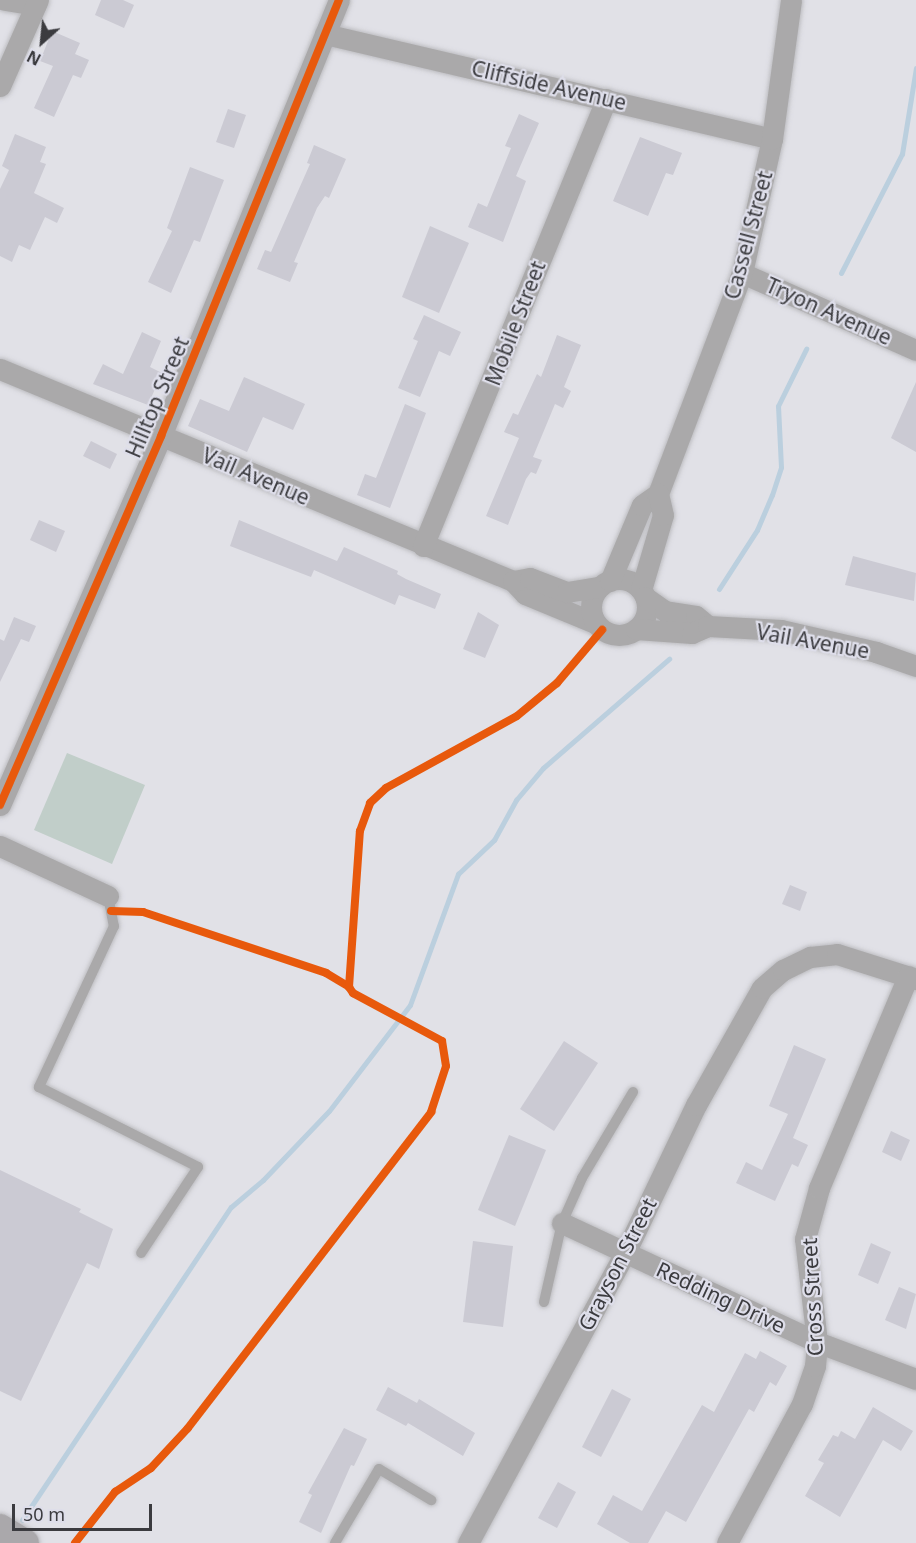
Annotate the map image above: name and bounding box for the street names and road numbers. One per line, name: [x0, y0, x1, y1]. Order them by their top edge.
street label: Cliffside Avenue: [469, 55, 629, 115]
street label: Cassell Street: [719, 168, 777, 302]
street label: Mobile Street: [480, 257, 550, 389]
street label: Tryon Avenue: [762, 272, 896, 350]
street label: Hilltop Street: [120, 333, 194, 461]
street label: Vail Avenue: [199, 442, 313, 510]
street label: Vail Avenue: [755, 619, 871, 663]
street label: Grayson Street: [573, 1193, 661, 1335]
street label: Cross Street: [796, 1237, 828, 1357]
street label: Redding Drive: [652, 1256, 790, 1338]

